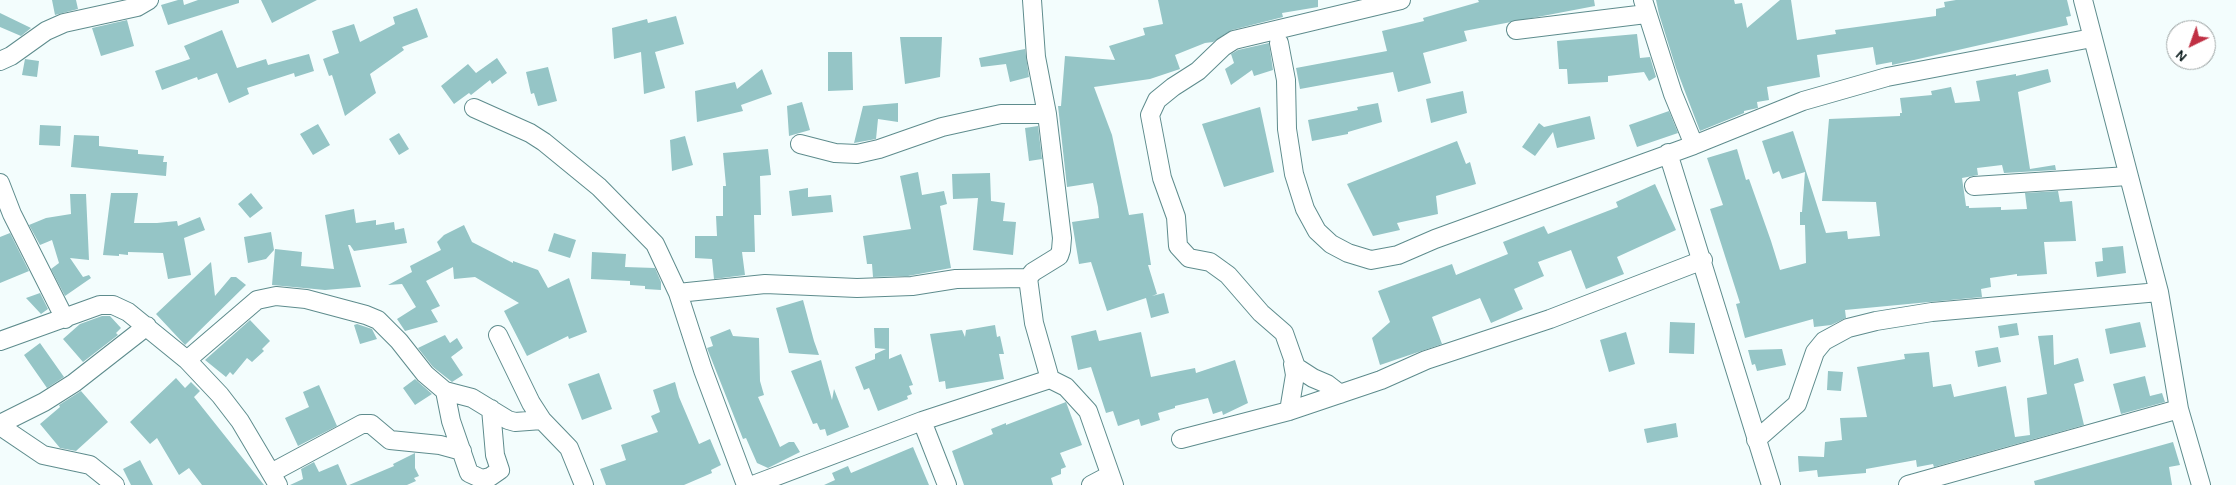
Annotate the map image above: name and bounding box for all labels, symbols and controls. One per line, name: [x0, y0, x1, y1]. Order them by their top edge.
north arrow: [2166, 20, 2216, 70]
text: N: [2172, 46, 2191, 65]

